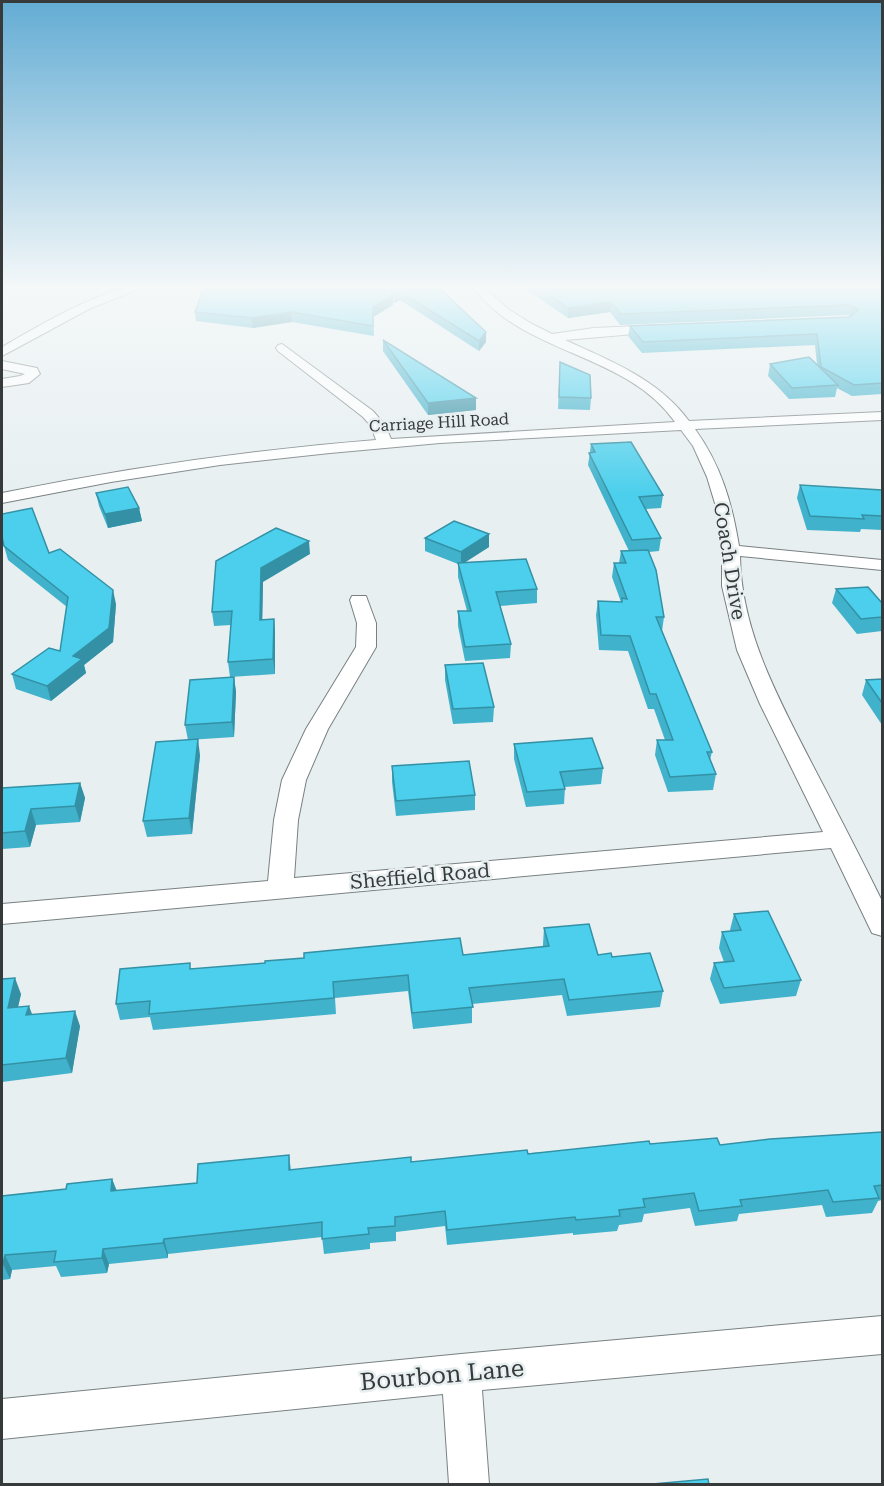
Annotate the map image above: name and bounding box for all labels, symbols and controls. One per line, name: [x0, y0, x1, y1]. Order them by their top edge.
street label: Carriage Hill Road: [368, 409, 510, 436]
street label: Coach Drive: [709, 501, 751, 621]
street label: Sheffield Road: [349, 858, 491, 894]
street label: Bourbon Lane: [359, 1354, 525, 1396]

